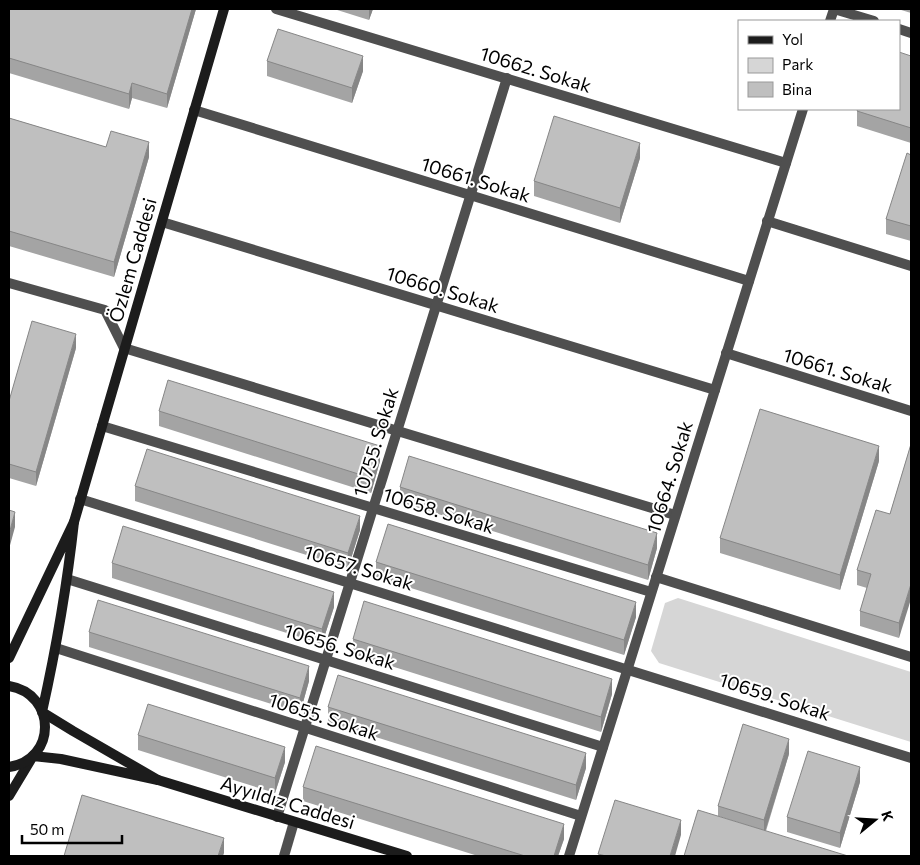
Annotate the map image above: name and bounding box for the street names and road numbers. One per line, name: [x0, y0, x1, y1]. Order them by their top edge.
street label: 10662. Sokak: [478, 41, 594, 97]
street label: 10661. Sokak: [419, 152, 533, 206]
street label: Özlem Caddesi: [103, 195, 161, 325]
street label: 10660. Sokak: [384, 261, 502, 317]
street label: 10661. Sokak: [781, 343, 895, 397]
street label: 10755. Sokak: [347, 385, 403, 499]
street label: 10664. Sokak: [641, 418, 697, 536]
street label: 10658. Sokak: [380, 482, 498, 538]
street label: 10657. Sokak: [302, 540, 416, 594]
street label: 10656. Sokak: [281, 618, 399, 674]
street label: 10659. Sokak: [717, 667, 833, 725]
street label: 10655. Sokak: [266, 687, 382, 745]
street label: Ayyıldız Caddesi: [218, 771, 358, 833]

